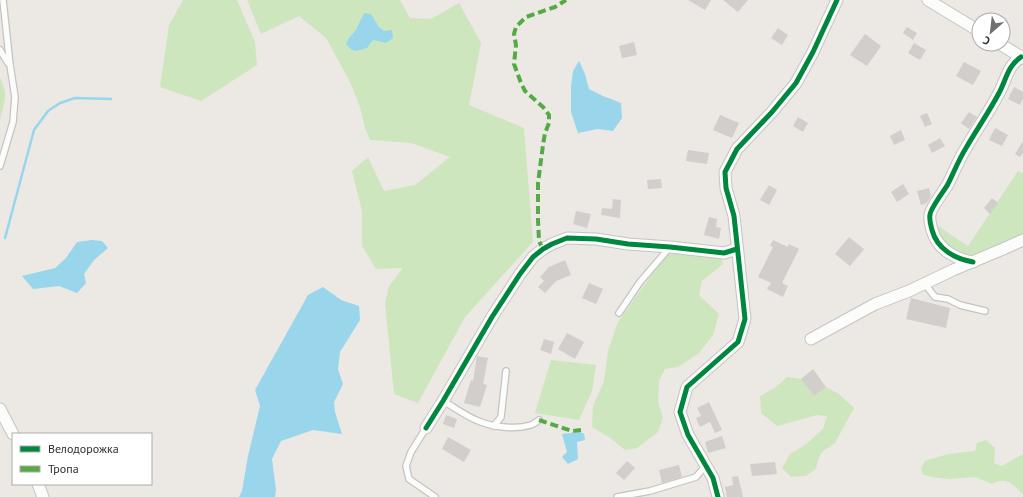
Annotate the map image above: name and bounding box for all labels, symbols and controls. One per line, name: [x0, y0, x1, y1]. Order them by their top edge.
north arrow: [971, 12, 1011, 52]
text: С: [980, 33, 992, 48]
legend: [12, 433, 152, 485]
text: Велодорожка: [48, 441, 119, 456]
text: Тропа: [48, 461, 79, 476]

